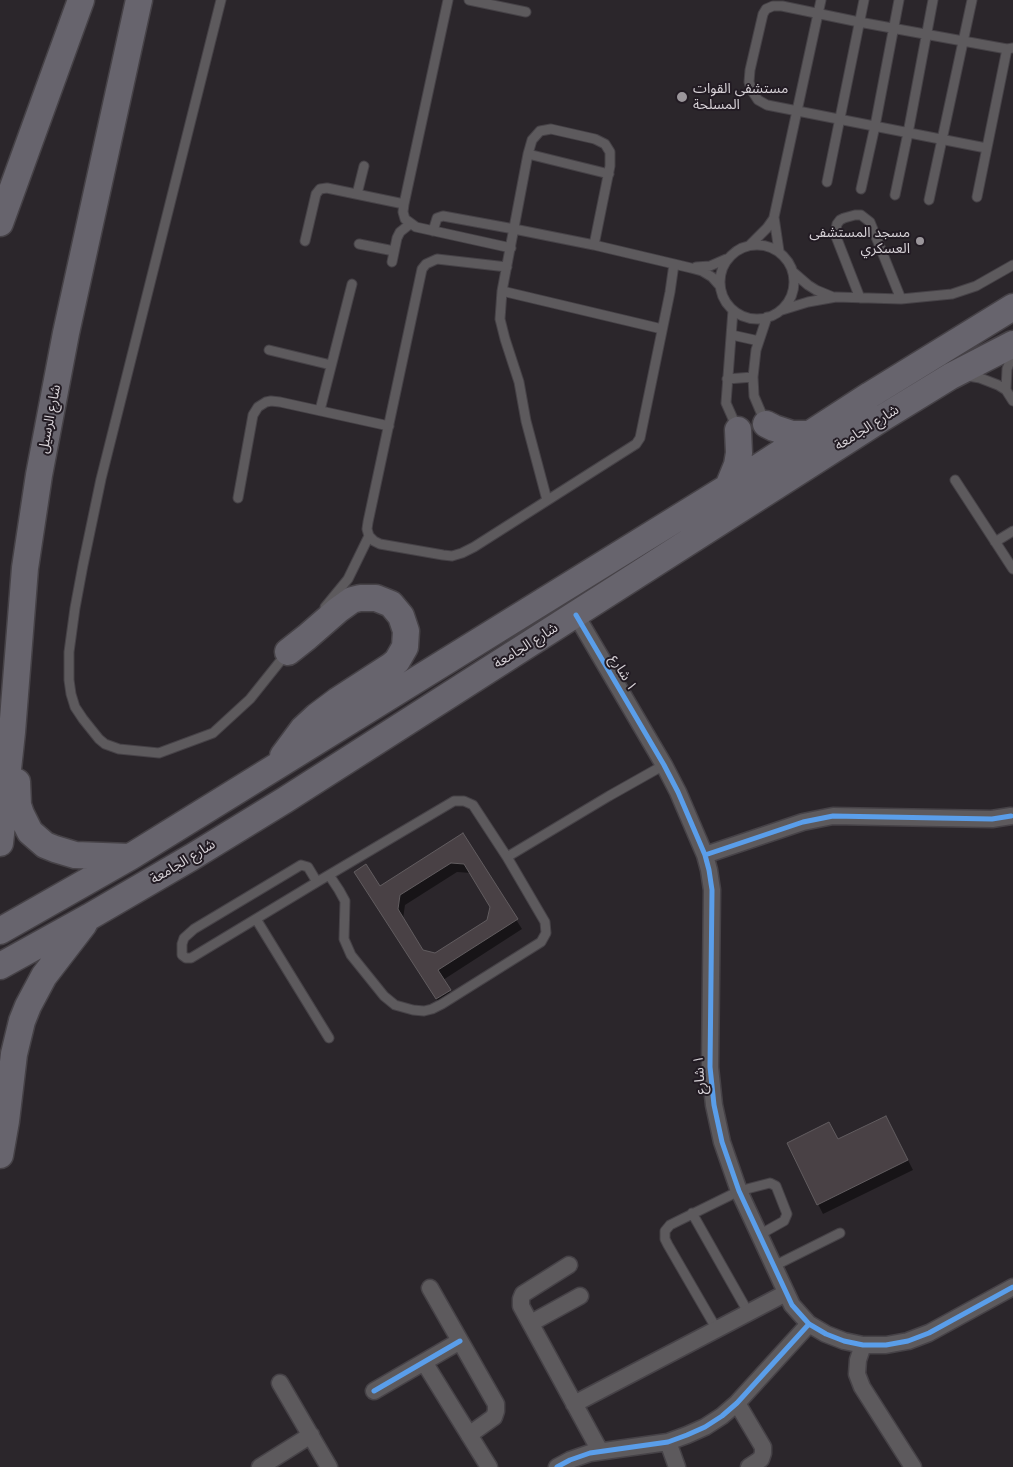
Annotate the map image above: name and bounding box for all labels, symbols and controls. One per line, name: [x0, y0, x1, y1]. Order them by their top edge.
place label: مستشفى القوات المسلحة: [693, 81, 788, 114]
marker: مستشفى القوات المسلحة: [675, 90, 689, 104]
place label: مسجد المستشفى العسكري: [809, 225, 910, 258]
marker: مسجد المستشفى العسكري: [914, 235, 926, 247]
street label: شارع الرسيل: [35, 383, 65, 455]
street label: شارع الجامعة: [832, 402, 902, 454]
street label: شارع الجامعة: [491, 620, 561, 672]
street label: ١ شارع: [606, 652, 640, 694]
street label: شارع الجامعة: [148, 836, 218, 888]
street label: ١ شارع: [690, 1055, 710, 1095]

